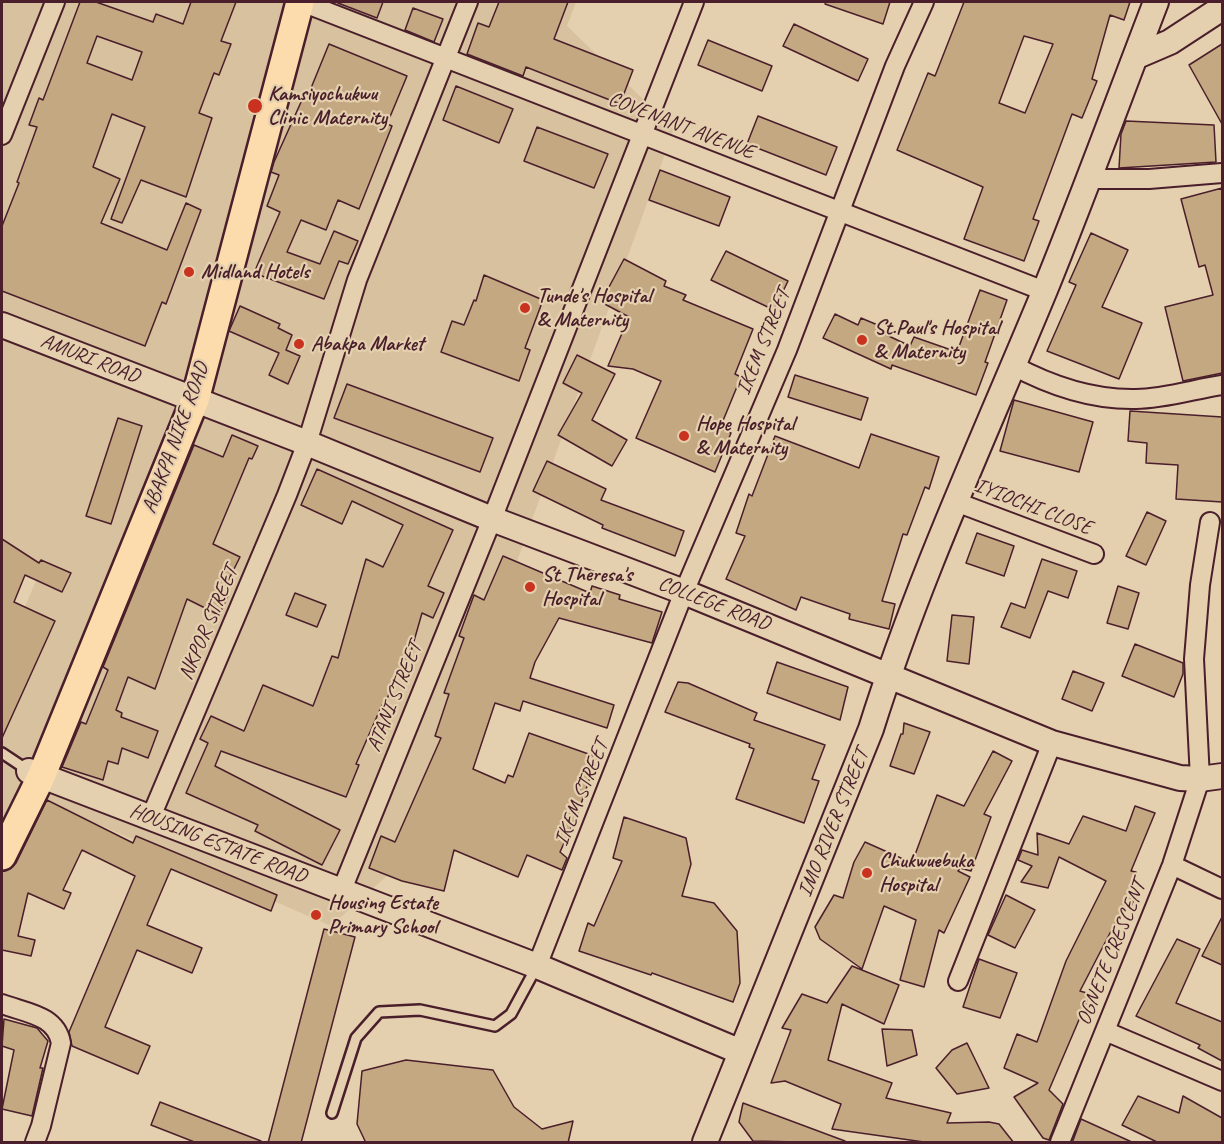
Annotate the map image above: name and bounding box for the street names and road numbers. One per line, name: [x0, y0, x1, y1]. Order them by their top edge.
street label: COVENANT AVENUE: [604, 87, 758, 165]
street label: IKEM STREET: [731, 285, 797, 399]
street label: AMURI ROAD: [37, 329, 143, 389]
street label: ABAKPA NIKE ROAD: [137, 359, 215, 517]
street label: IYIOCHI CLOSE: [971, 473, 1095, 541]
street label: NKPOR STREET: [174, 562, 244, 684]
street label: COLLEGE ROAD: [655, 571, 773, 637]
street label: ATANI STREET: [362, 639, 428, 755]
street label: IKEM STREET: [549, 736, 615, 850]
street label: IMO RIVER STREET: [793, 745, 875, 901]
street label: HOUSING ESTATE ROAD: [126, 799, 310, 889]
street label: OGNETE CRESCENT: [1072, 877, 1152, 1029]

